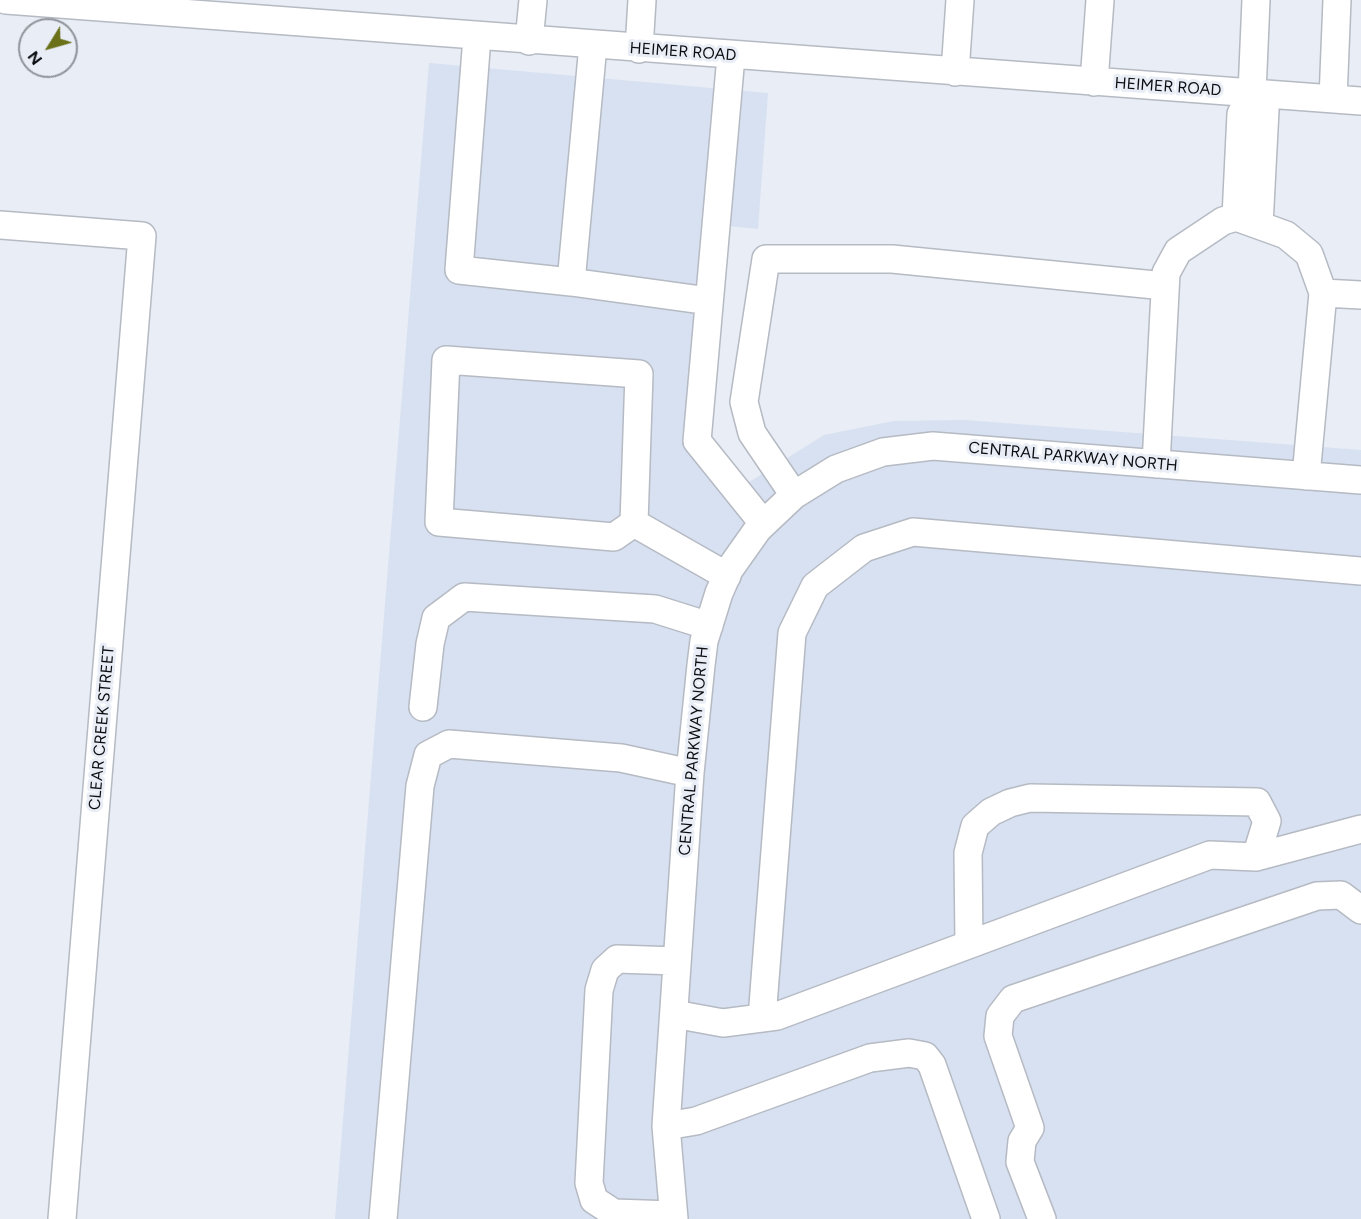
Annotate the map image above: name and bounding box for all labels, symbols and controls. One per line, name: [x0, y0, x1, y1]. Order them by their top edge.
north arrow: [18, 18, 78, 78]
street label: HEIMER ROAD: [629, 39, 737, 65]
text: N: [24, 47, 46, 69]
street label: HEIMER ROAD: [1114, 74, 1222, 100]
street label: CENTRAL PARKWAY NORTH: [968, 438, 1178, 476]
street label: CLEAR CREEK STREET: [85, 645, 119, 811]
street label: CENTRAL PARKWAY NORTH: [675, 646, 713, 856]

